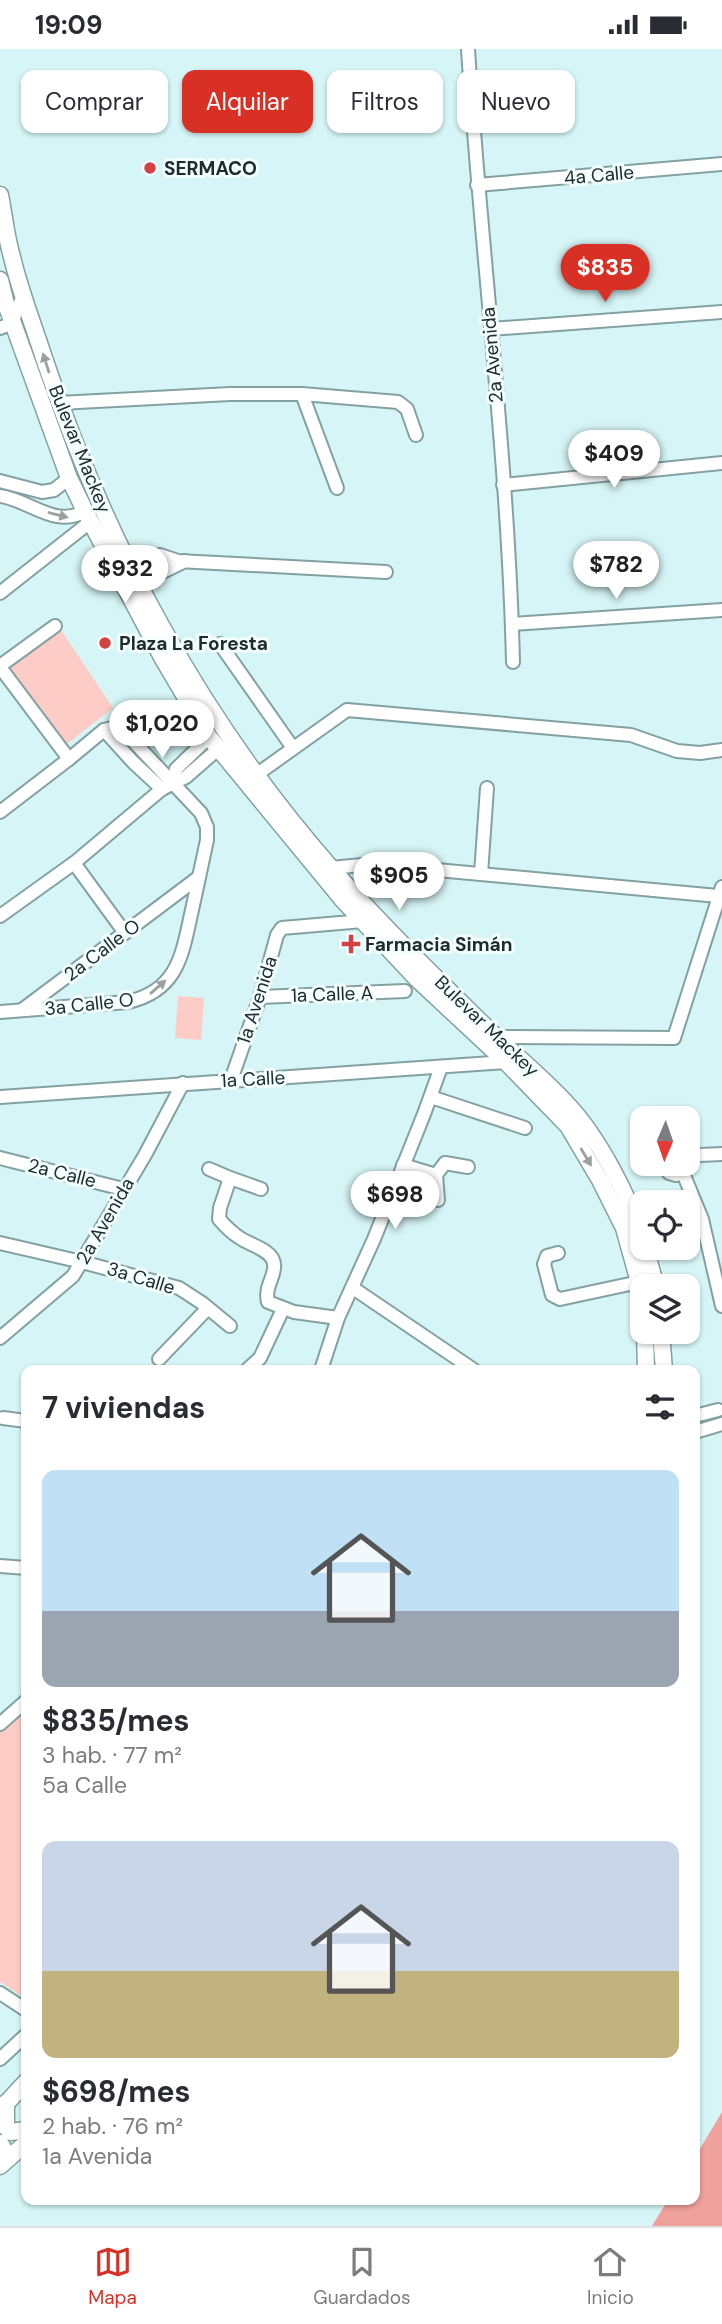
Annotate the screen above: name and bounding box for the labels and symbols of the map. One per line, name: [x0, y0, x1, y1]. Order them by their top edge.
place label: SERMACO: [164, 156, 257, 181]
street label: 4a Calle: [563, 159, 635, 191]
marker: SERMACO: [142, 160, 158, 176]
pin: $835: [564, 245, 646, 304]
street label: 2a Avenida: [475, 306, 509, 404]
one-way arrow: [40, 352, 51, 373]
street label: Bulevar Mackey: [43, 381, 117, 517]
pin: $409: [573, 431, 655, 490]
one-way arrow: [47, 510, 69, 521]
pin: $782: [575, 541, 657, 601]
pin: $932: [84, 545, 166, 605]
place label: Plaza La Foresta: [119, 631, 268, 656]
marker: Plaza La Foresta: [97, 635, 113, 651]
pin: $1,020: [105, 701, 219, 760]
pin: $905: [358, 853, 440, 912]
street label: 2a Calle O: [59, 913, 145, 987]
place label: Farmacia Simán: [365, 932, 512, 957]
marker: Farmacia Simán: [343, 936, 359, 952]
street label: 1a Avenida: [231, 953, 283, 1047]
street label: Bulevar Mackey: [429, 970, 545, 1083]
one-way arrow: [150, 980, 167, 995]
street label: 1a Calle A: [290, 980, 374, 1008]
street label: 3a Calle O: [43, 987, 135, 1021]
street label: 1a Calle: [220, 1065, 286, 1093]
north arrow: [630, 1106, 700, 1176]
one-way arrow: [580, 1148, 593, 1167]
street label: 2a Calle: [25, 1152, 99, 1194]
pin: $698: [354, 1171, 436, 1231]
street label: 2a Avenida: [70, 1173, 140, 1269]
street label: 3a Calle: [104, 1256, 178, 1300]

